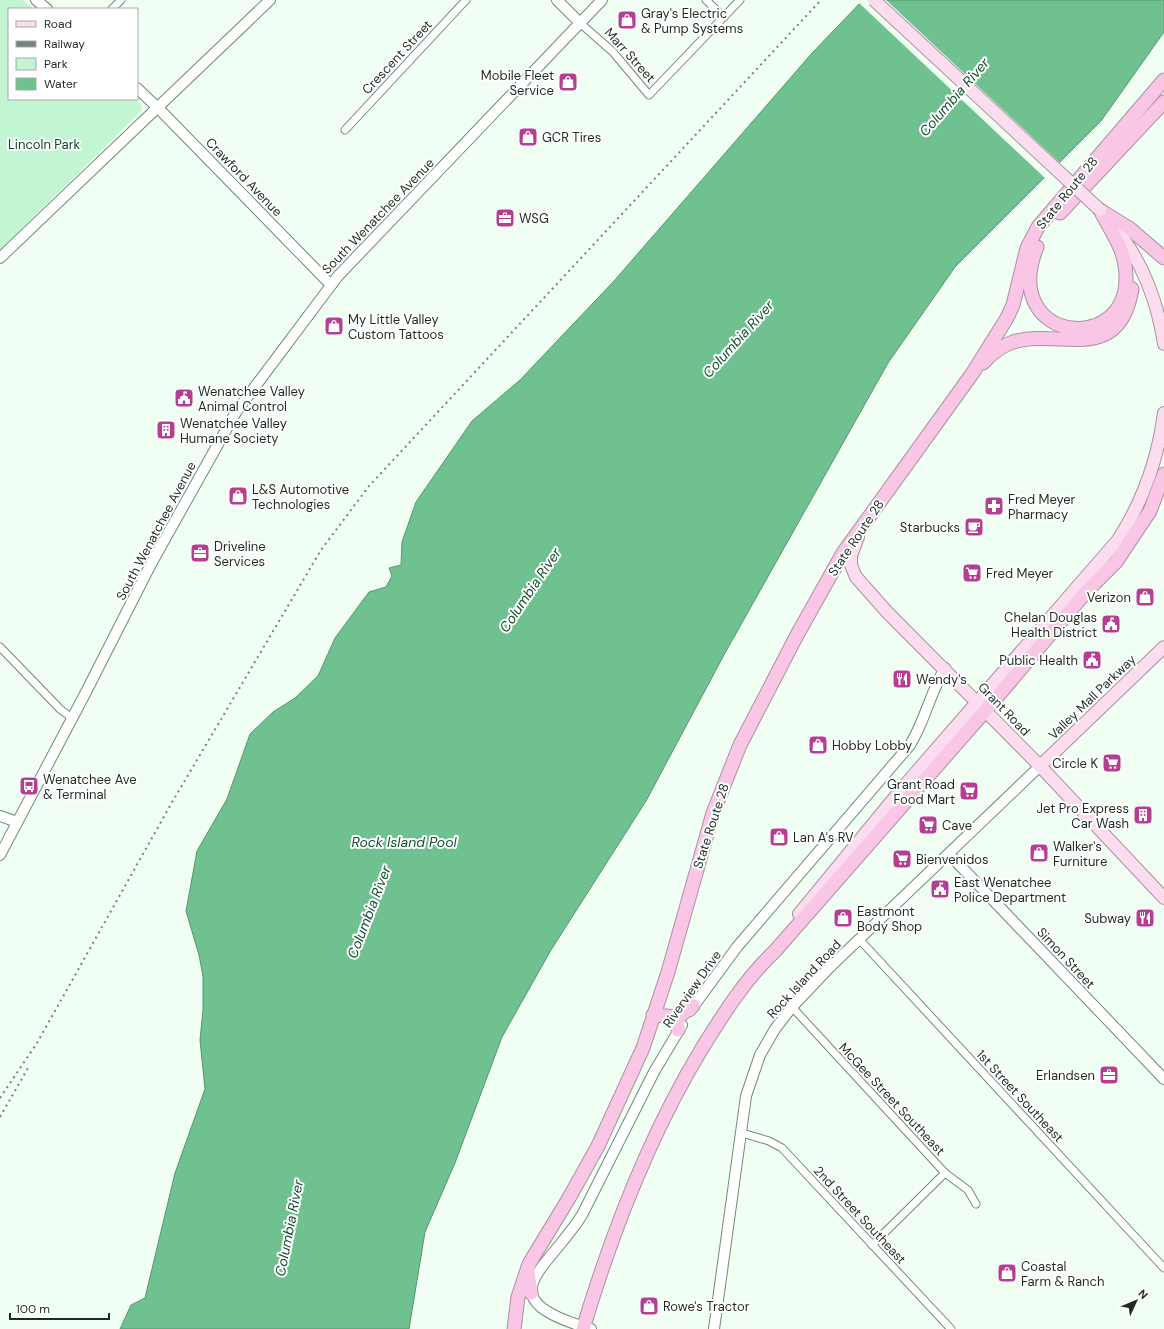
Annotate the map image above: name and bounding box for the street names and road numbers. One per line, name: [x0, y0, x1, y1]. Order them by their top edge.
street label: Crescent Street: [358, 16, 436, 98]
street label: Marr Street: [601, 24, 659, 86]
street label: Crawford Avenue: [202, 134, 286, 220]
street label: State Route 28: [1032, 153, 1102, 233]
street label: South Wenatchee Avenue: [318, 154, 438, 278]
street label: South Wenatchee Avenue: [112, 459, 200, 603]
street label: State Route 28: [824, 496, 888, 580]
street label: Valley Mall Parkway: [1045, 651, 1139, 743]
street label: Grant Road: [974, 679, 1034, 739]
street label: State Route 28: [689, 781, 733, 871]
street label: Simon Street: [1033, 924, 1099, 992]
street label: Rock Island Road: [763, 936, 845, 1022]
street label: Riverview Drive: [659, 947, 725, 1031]
street label: McGee Street Southeast: [835, 1039, 949, 1159]
street label: 1st Street Southeast: [973, 1046, 1067, 1146]
street label: 2nd Street Southeast: [810, 1162, 910, 1268]

